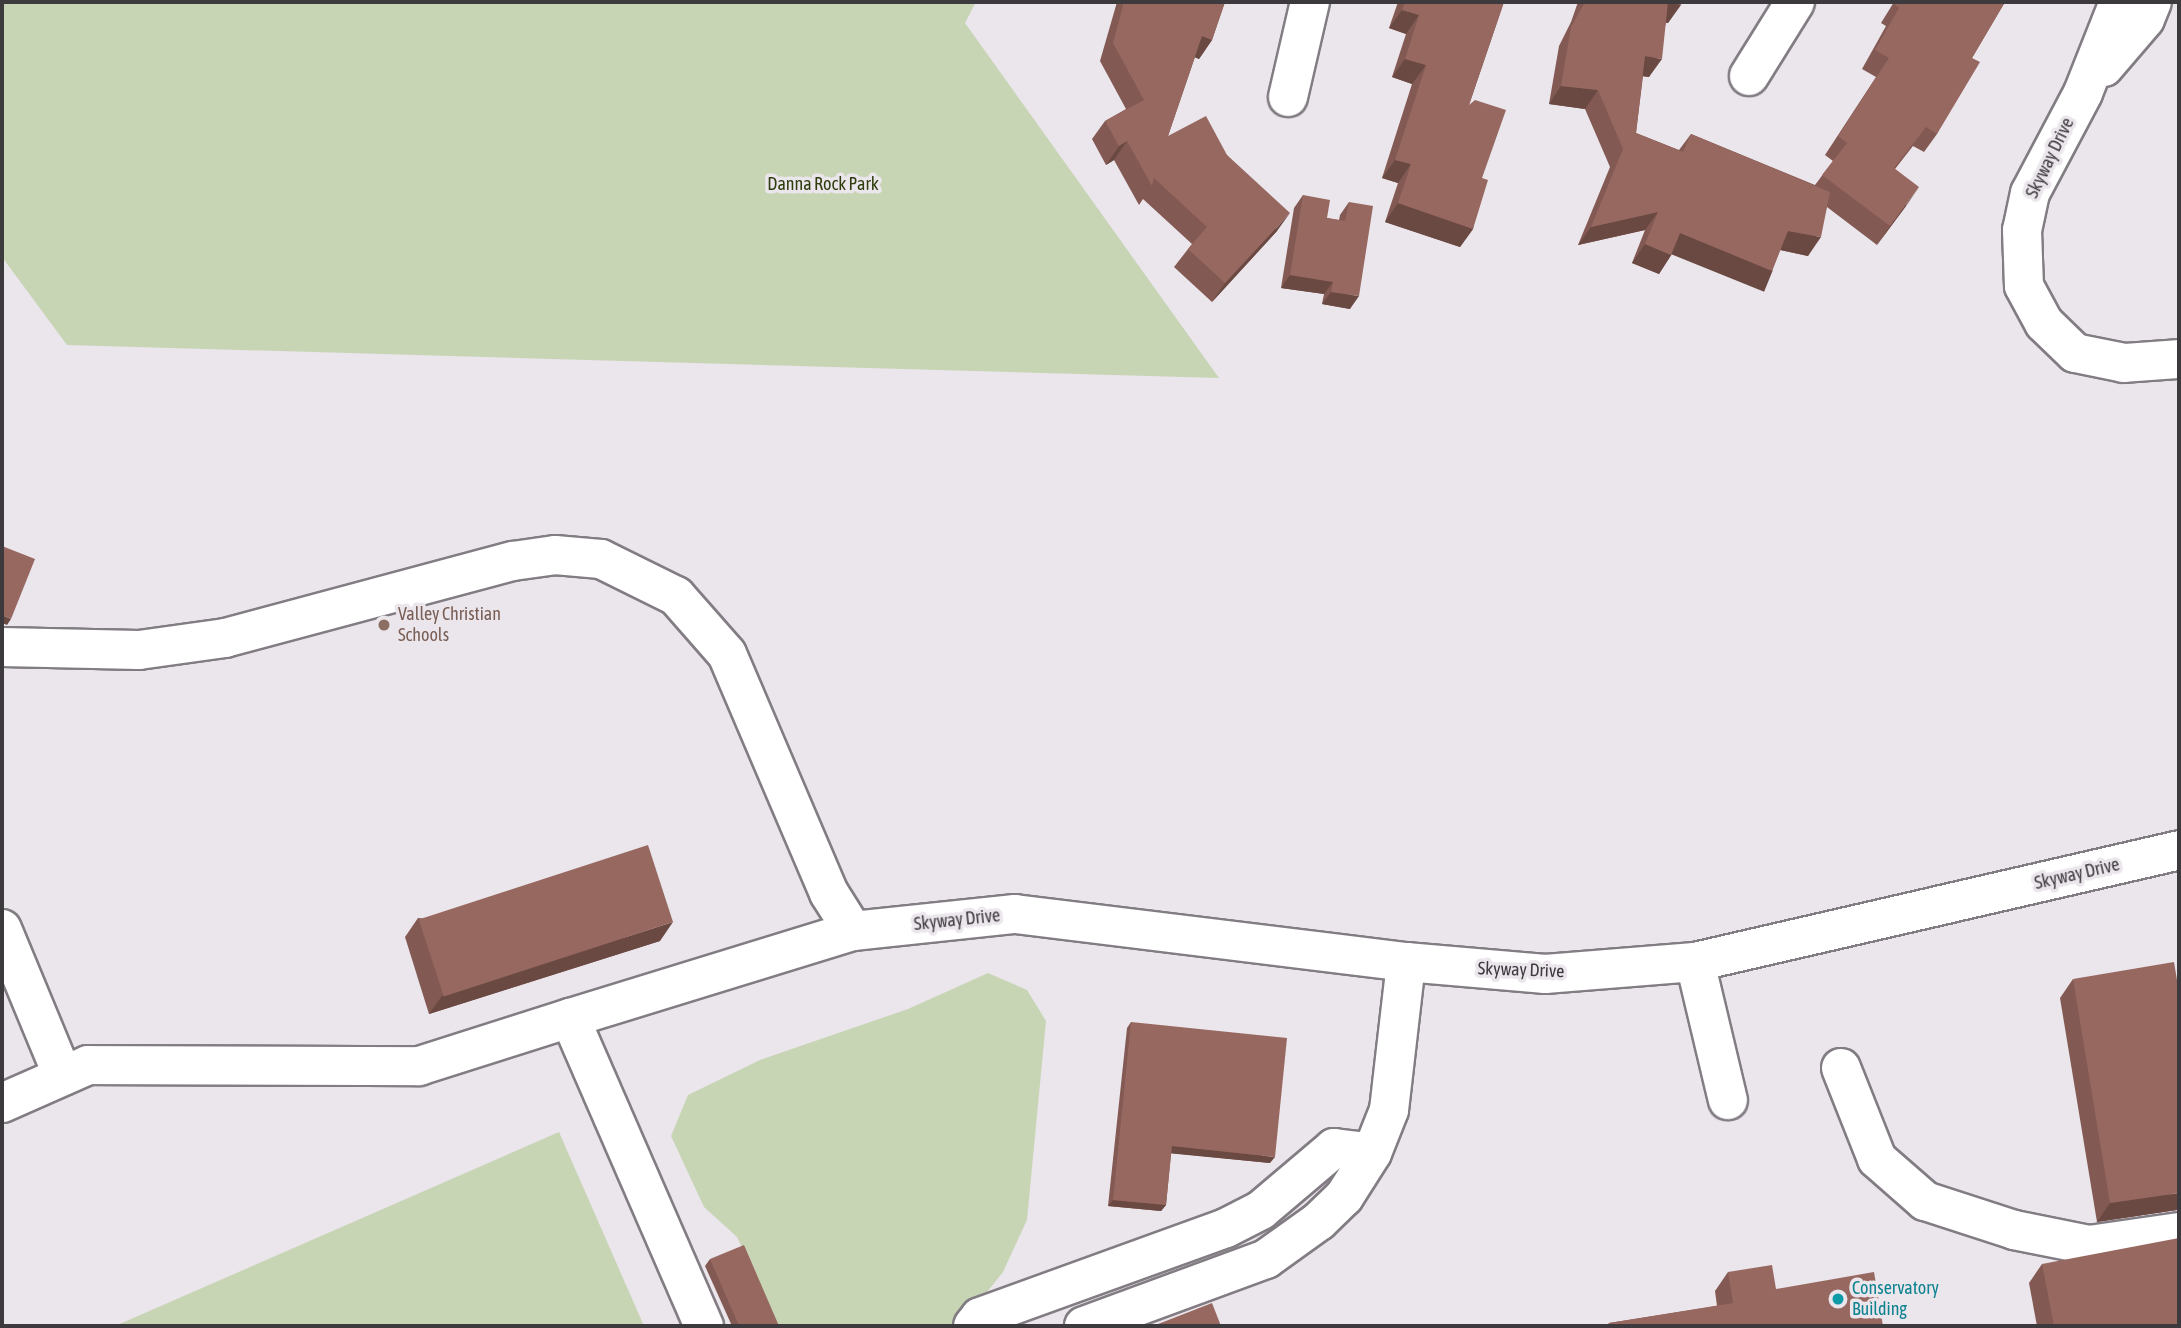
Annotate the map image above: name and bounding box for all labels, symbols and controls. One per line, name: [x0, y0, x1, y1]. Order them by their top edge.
street label: Skyway Drive: [2021, 114, 2079, 202]
park label: Danna Rock Park: [767, 173, 879, 195]
place label: Valley Christian Schools: [398, 604, 501, 646]
marker: Valley Christian Schools: [376, 617, 392, 633]
street label: Skyway Drive: [2032, 854, 2122, 894]
street label: Skyway Drive: [913, 905, 1001, 935]
street label: Skyway Drive: [1477, 958, 1565, 982]
place label: Conservatory Building: [1852, 1278, 1939, 1320]
marker: Conservatory Building: [1830, 1291, 1846, 1307]

